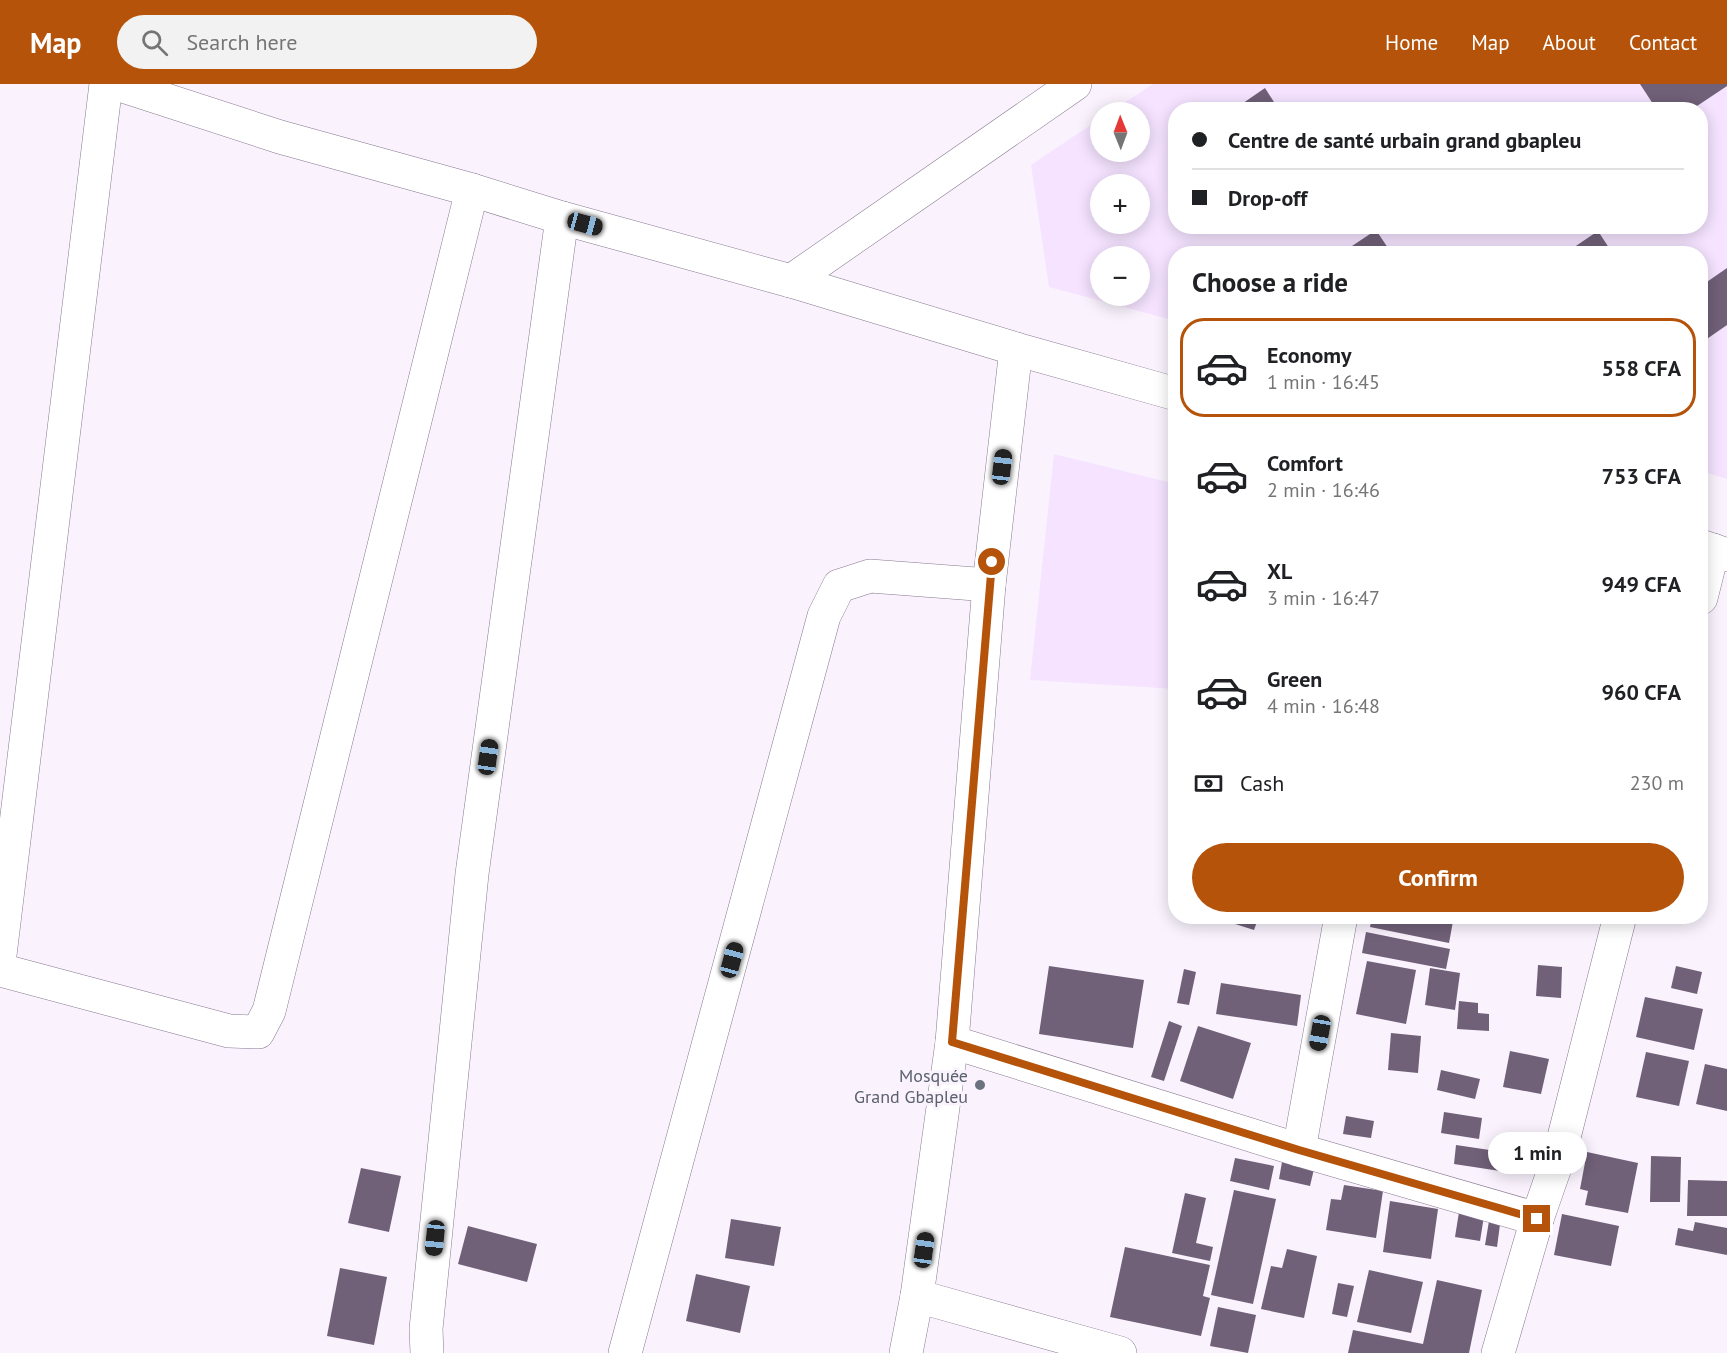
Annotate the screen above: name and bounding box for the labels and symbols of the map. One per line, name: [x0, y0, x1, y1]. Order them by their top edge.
north arrow: [1090, 102, 1150, 162]
car: [565, 211, 605, 237]
car: [991, 448, 1013, 486]
route start: [978, 548, 1005, 575]
car: [477, 738, 499, 776]
car: [719, 940, 745, 980]
car: [1308, 1014, 1332, 1052]
place label: Mosquée Grand Gbapleu: [854, 1064, 968, 1108]
marker: Mosquée Grand Gbapleu: [973, 1078, 987, 1092]
callout: 1 min: [1488, 1132, 1586, 1174]
route end: [1523, 1205, 1550, 1232]
car: [424, 1219, 446, 1257]
car: [913, 1231, 935, 1269]

